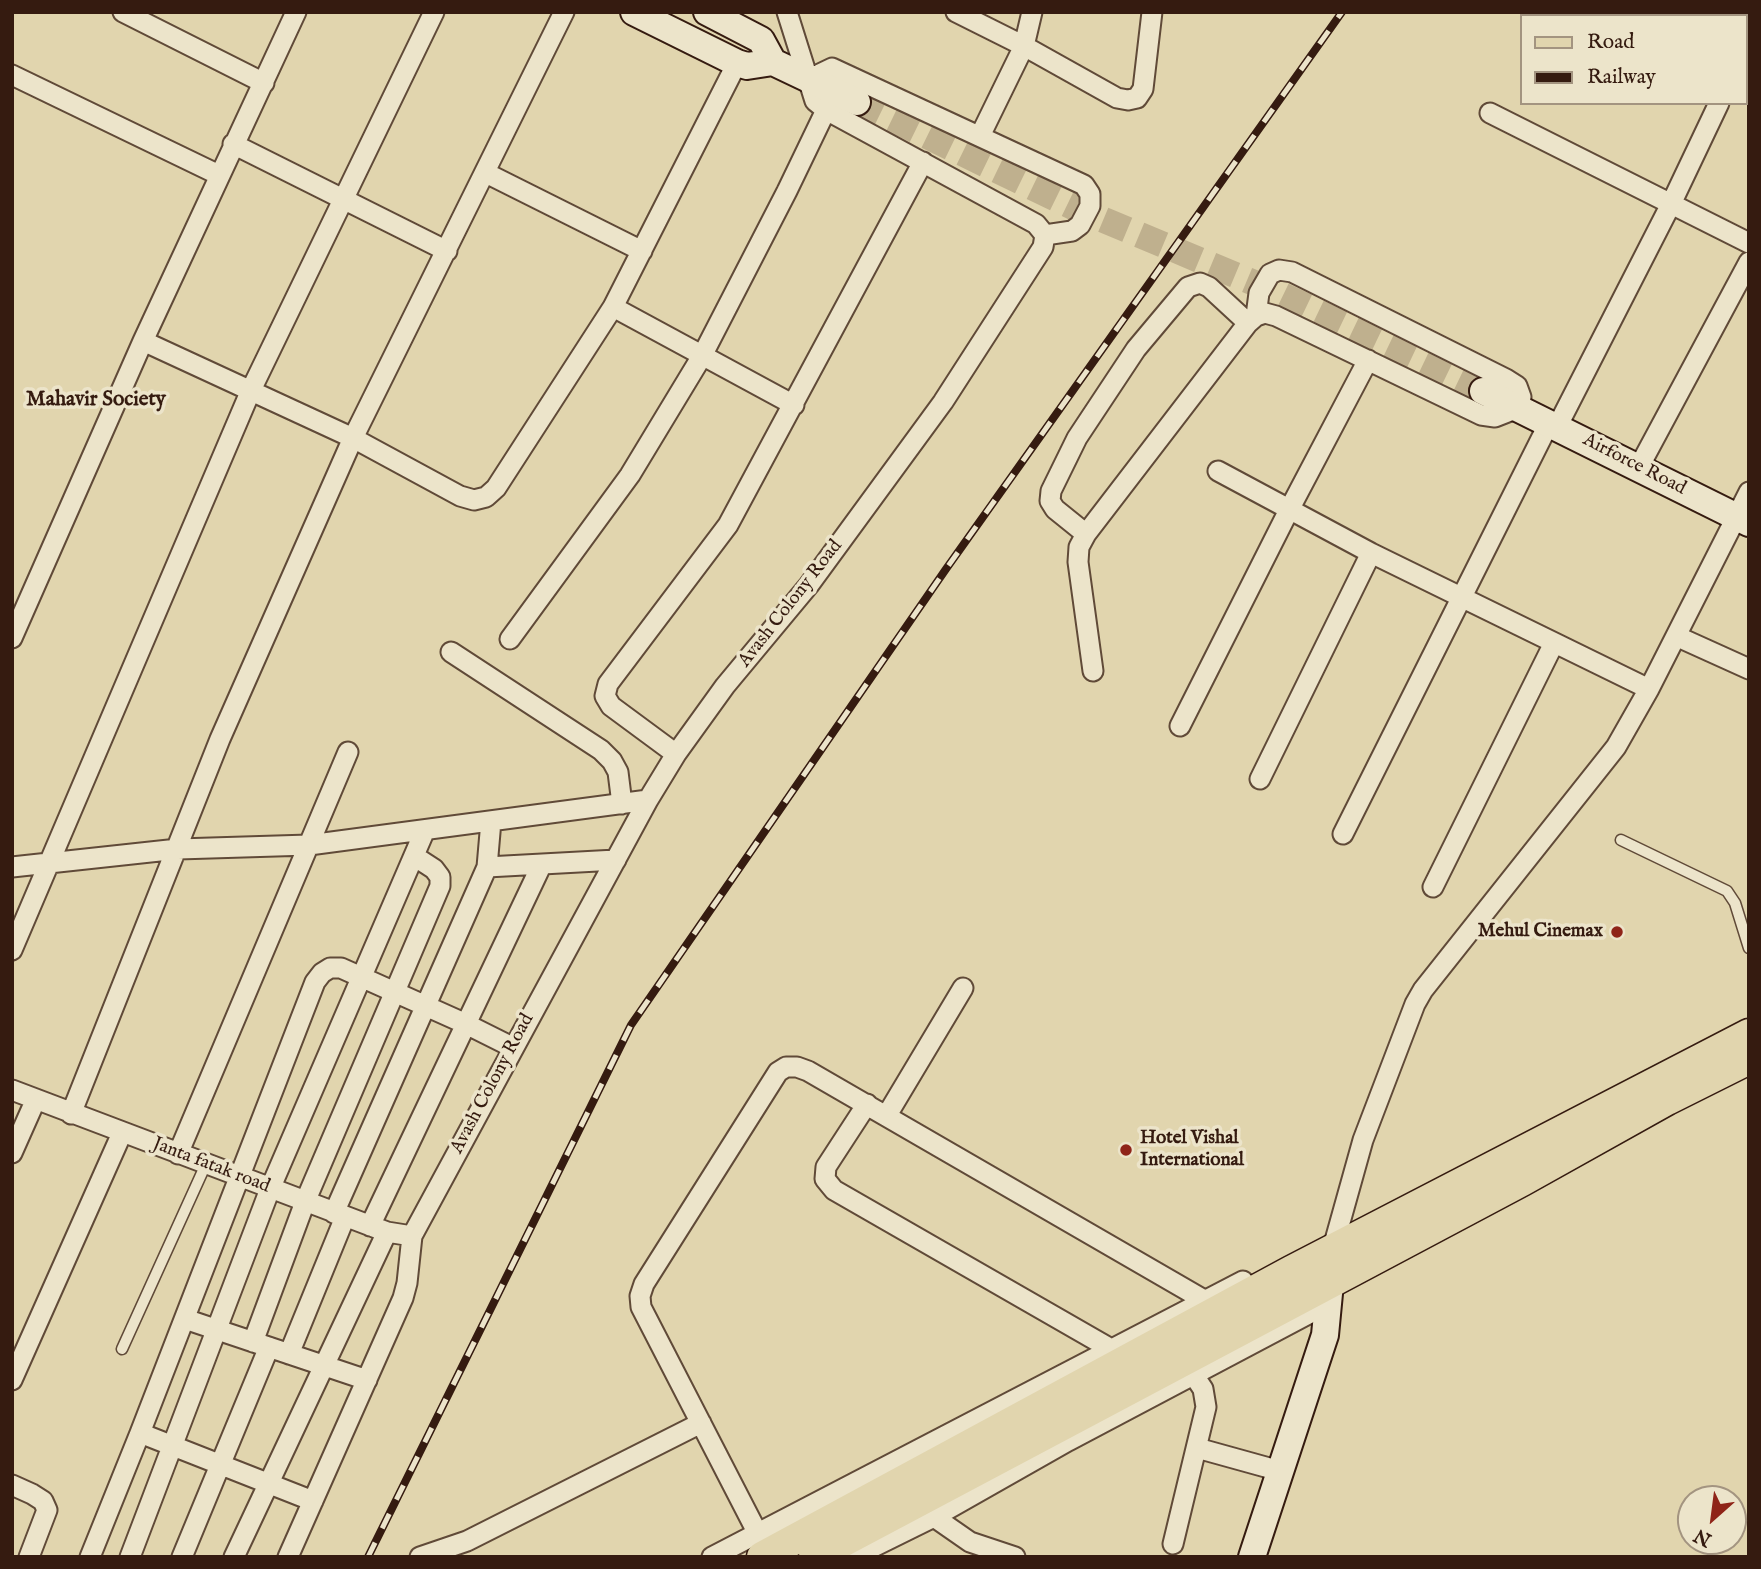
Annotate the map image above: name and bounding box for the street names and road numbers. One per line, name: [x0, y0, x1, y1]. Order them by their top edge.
street label: Airforce Road: [1579, 429, 1689, 501]
street label: Avash Colony Road: [734, 536, 848, 672]
street label: Avash Colony Road: [446, 1010, 540, 1158]
street label: Janta fatak road: [149, 1133, 273, 1199]

